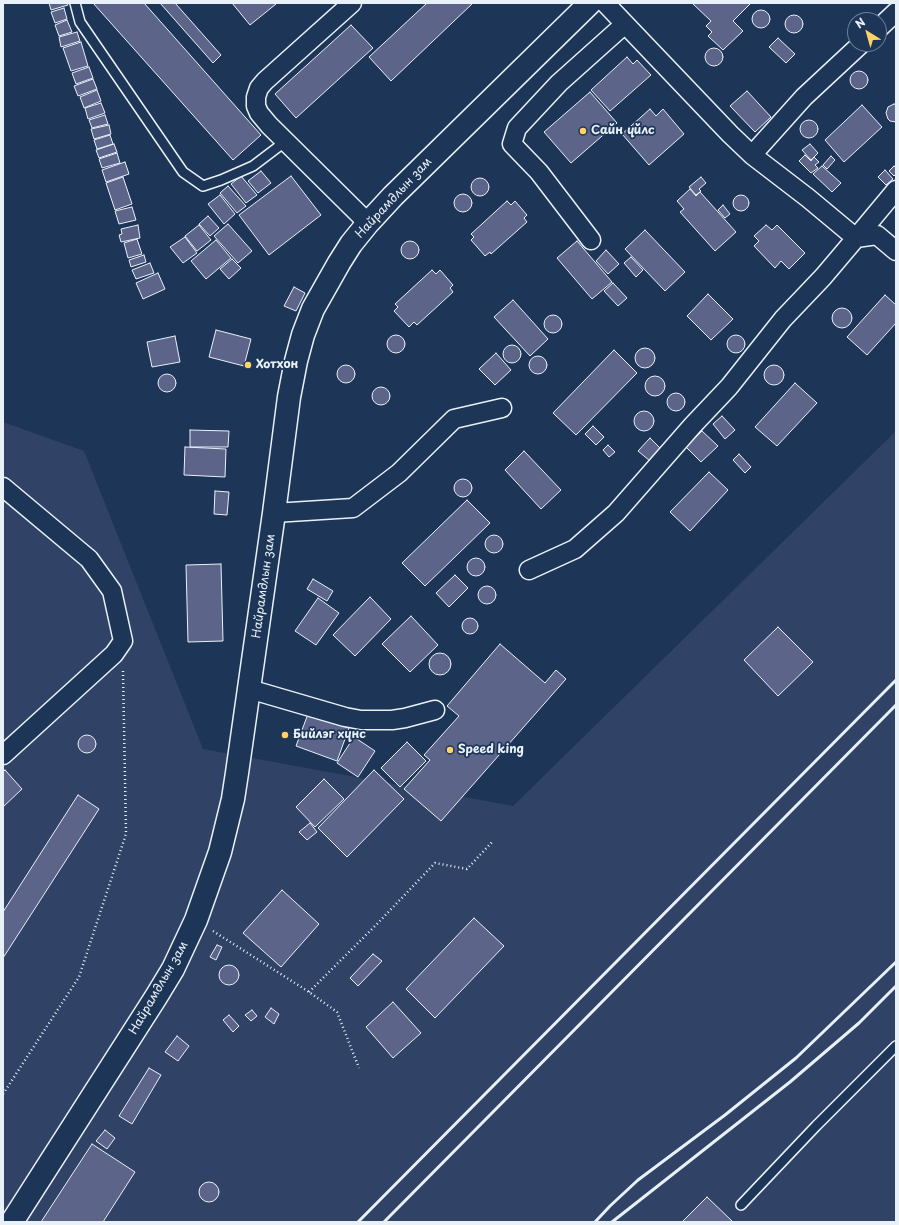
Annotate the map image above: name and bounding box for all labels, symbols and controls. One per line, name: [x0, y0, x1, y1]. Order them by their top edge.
north arrow: [847, 12, 887, 52]
text: N: [851, 13, 869, 32]
place label: Сайн үйлс: [591, 124, 655, 138]
marker: Сайн үйлс: [578, 126, 588, 136]
street label: Найрамдлын зам: [353, 155, 435, 241]
place label: Хотхон: [256, 358, 298, 372]
marker: Хотхон: [243, 360, 253, 370]
street label: Найрамдлын зам: [250, 533, 278, 639]
place label: Бийлэг хүнс: [293, 728, 366, 742]
marker: Бийлэг хүнс: [280, 730, 290, 740]
place label: Speed king: [458, 743, 524, 757]
marker: Speed king: [445, 745, 455, 755]
street label: Найрамдлын зам: [126, 939, 192, 1037]

